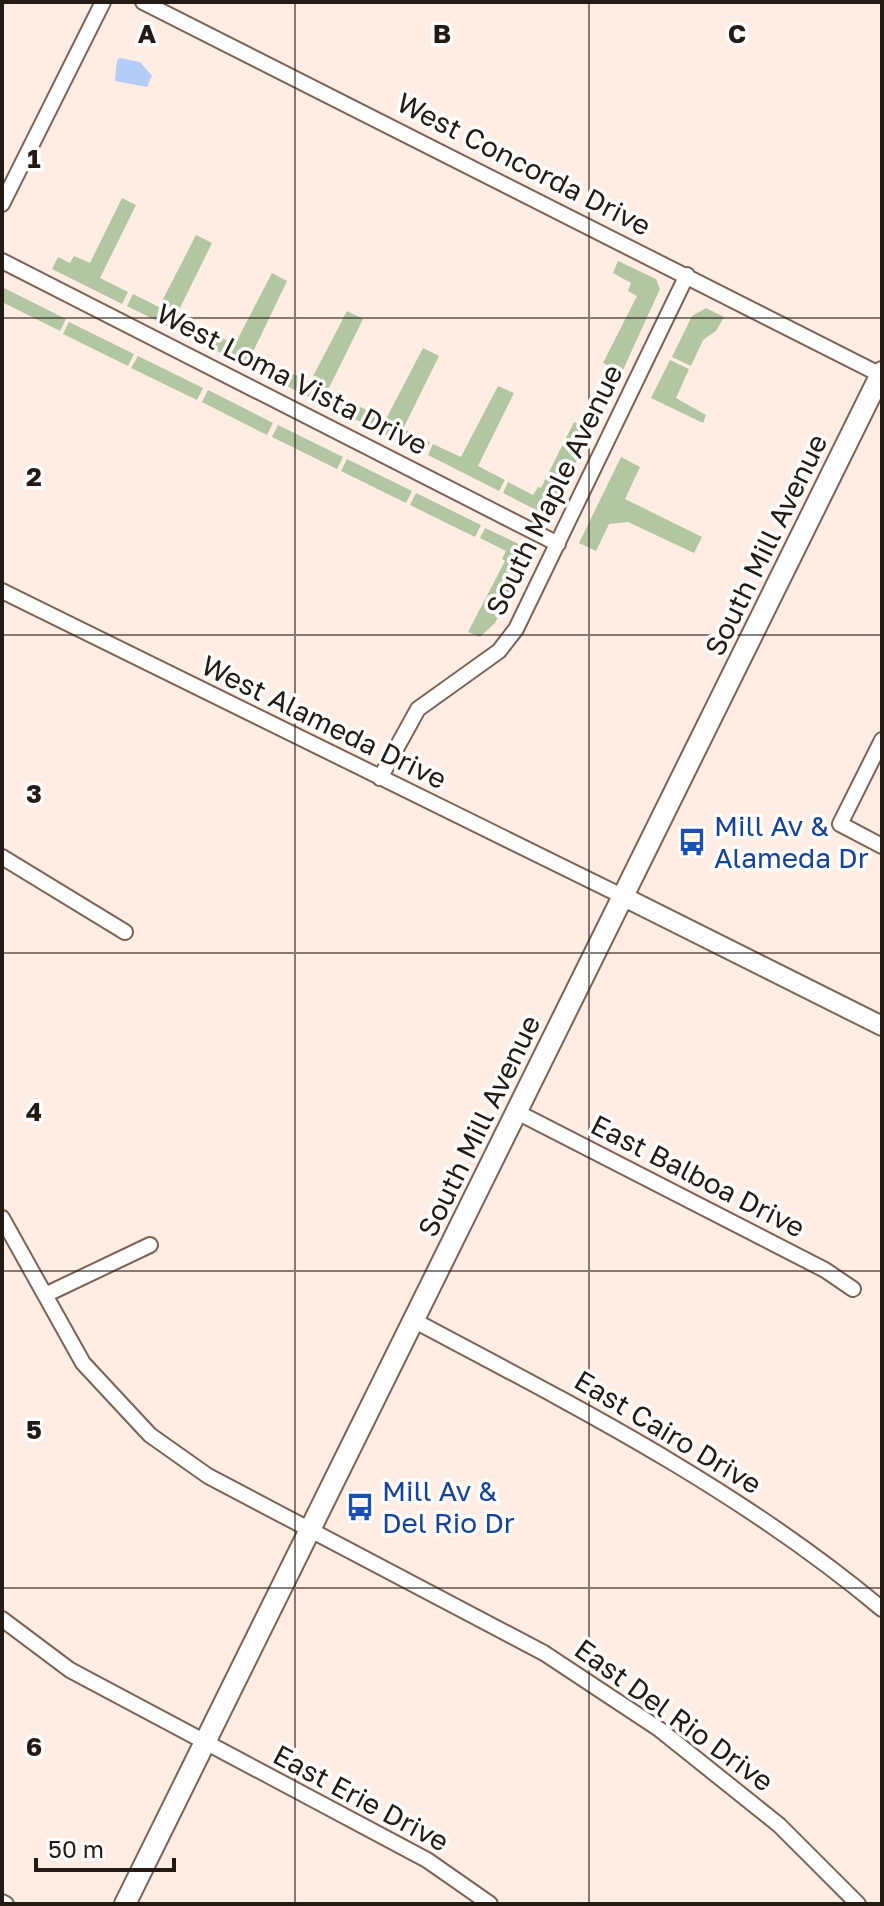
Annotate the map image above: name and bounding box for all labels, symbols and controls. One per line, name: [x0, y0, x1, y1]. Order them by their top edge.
text: A: [138, 18, 157, 49]
text: B: [433, 18, 451, 49]
text: C: [728, 18, 746, 49]
street label: West Concorda Drive: [392, 85, 657, 242]
text: 1: [27, 143, 41, 174]
street label: West Loma Vista Drive: [151, 296, 433, 461]
street label: South Maple Avenue: [478, 359, 629, 621]
street label: South Mill Avenue: [698, 429, 834, 661]
text: 2: [26, 461, 42, 492]
street label: West Alameda Drive: [196, 648, 452, 795]
text: 3: [26, 778, 42, 809]
place label: Mill Av & Alameda Dr: [714, 809, 869, 874]
bus stop icon: Mill Av & Alameda Dr: [677, 827, 707, 857]
street label: South Mill Avenue: [411, 1010, 547, 1242]
text: 4: [26, 1096, 42, 1127]
street label: East Balboa Drive: [586, 1107, 811, 1244]
street label: East Cairo Drive: [569, 1363, 768, 1500]
text: 5: [26, 1414, 42, 1445]
place label: Mill Av & Del Rio Dr: [382, 1474, 515, 1539]
bus stop icon: Mill Av & Del Rio Dr: [345, 1492, 375, 1522]
street label: East Del Rio Drive: [569, 1632, 780, 1798]
text: 6: [26, 1731, 42, 1762]
street label: East Erie Drive: [268, 1737, 455, 1858]
scale bar: [36, 1822, 174, 1872]
text: 50 m: [48, 1834, 104, 1863]

